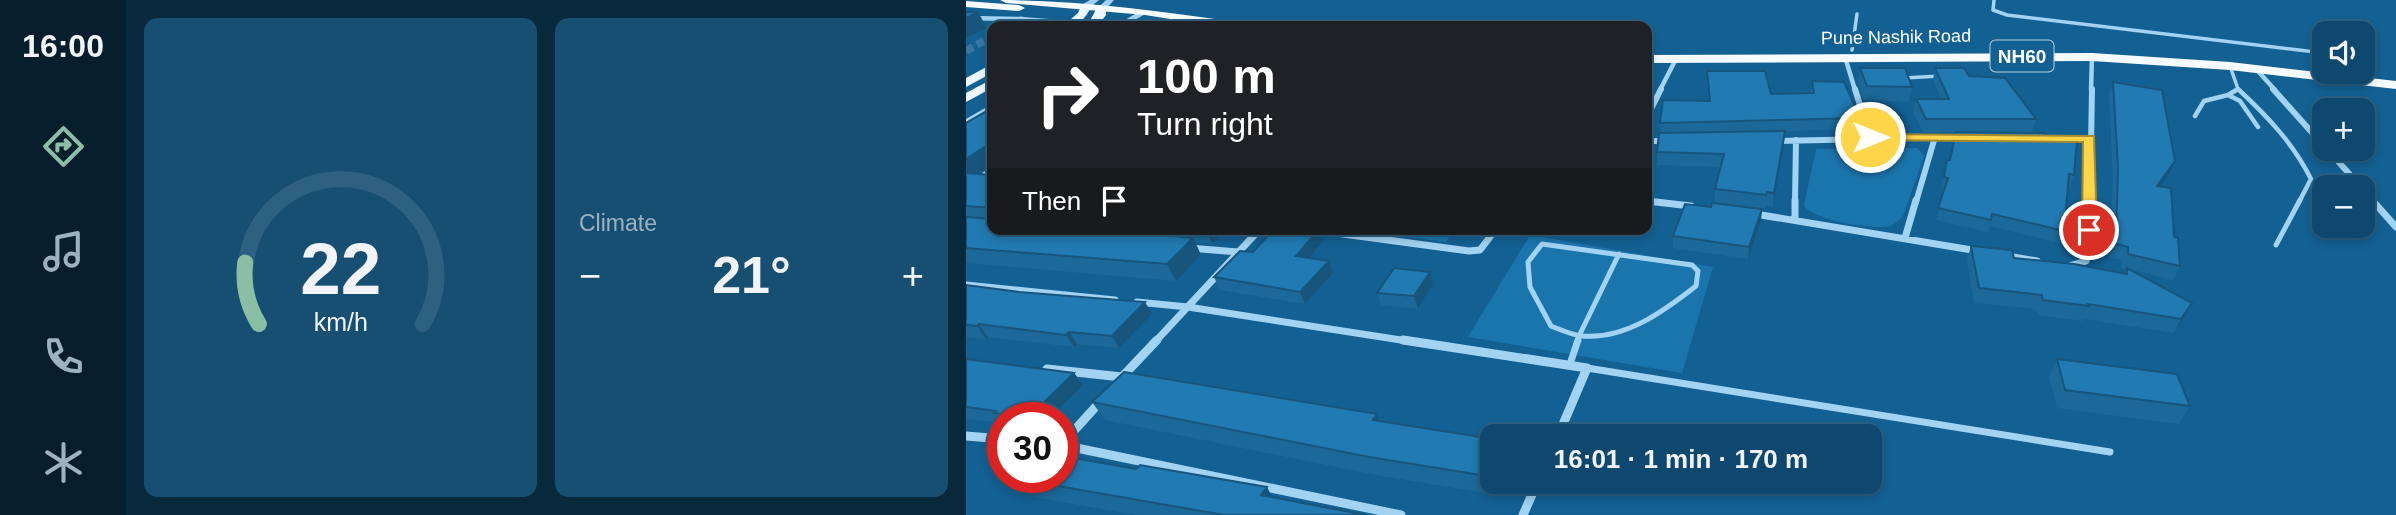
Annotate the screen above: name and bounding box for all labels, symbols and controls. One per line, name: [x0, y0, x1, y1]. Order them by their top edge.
map controls: [2312, 21, 2375, 238]
button: sound: [2312, 21, 2375, 84]
street label: Pune Nashik Road: [1821, 26, 1971, 48]
text: 16:00: [22, 28, 104, 64]
road number: NH60: [1990, 40, 2054, 72]
icon: right: [1022, 49, 1113, 140]
text: 100 m: [1137, 49, 1276, 103]
button: +: [2312, 98, 2375, 161]
position arrow: [1833, 100, 1907, 174]
text: Turn right: [1137, 106, 1273, 142]
icon: directions: [39, 122, 88, 171]
button: −: [2312, 175, 2375, 238]
icon: arrive: [1095, 182, 1133, 220]
text: Then: [1022, 186, 1081, 216]
pin: [2059, 200, 2119, 260]
text: Climate: [579, 210, 657, 236]
icon: arrive: [2070, 211, 2108, 249]
icon: music: [39, 227, 88, 276]
text: 22: [300, 228, 381, 309]
text: 21°: [712, 246, 791, 304]
text: −: [579, 255, 601, 297]
text: +: [902, 255, 924, 297]
text: km/h: [313, 307, 368, 335]
icon: phone: [39, 332, 88, 381]
speed limit sign: 30: [987, 402, 1078, 493]
icon: climate: [39, 438, 88, 487]
text: 16:01 · 1 min · 170 m: [1554, 444, 1808, 474]

